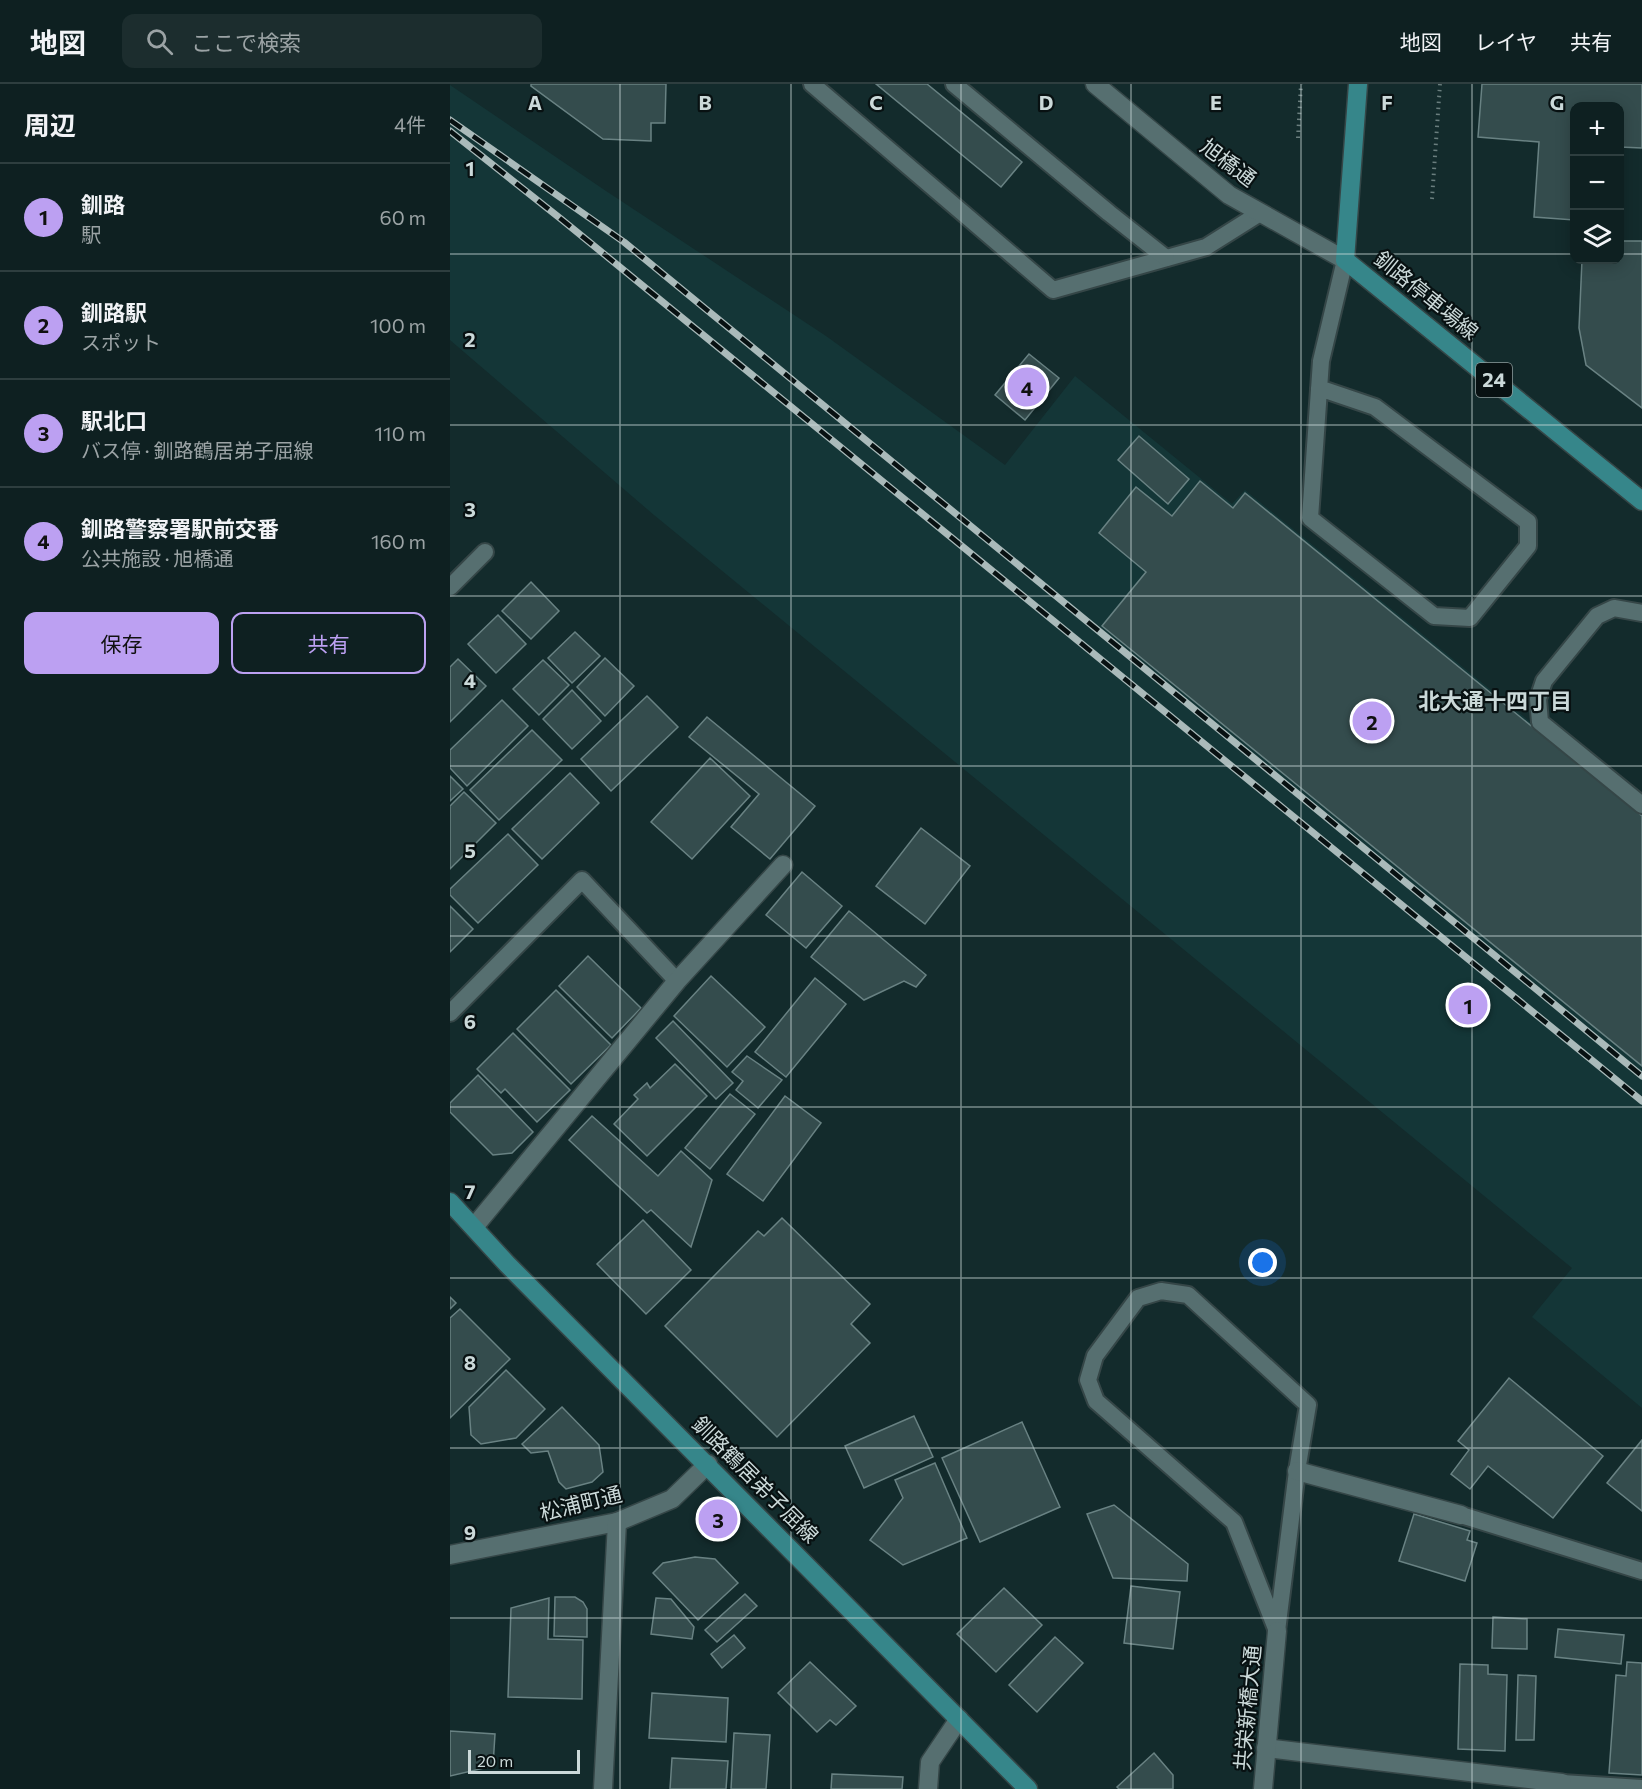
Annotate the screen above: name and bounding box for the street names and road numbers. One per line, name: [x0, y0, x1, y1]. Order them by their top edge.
street label: 旭橋通: [1196, 133, 1262, 191]
street label: 釧路停車場線: [1370, 245, 1484, 344]
road number: 24: [1476, 363, 1512, 397]
street label: 釧路鶴居弟子屈線: [688, 1411, 824, 1547]
street label: 松浦町通: [537, 1480, 624, 1525]
street label: 共栄新橋大通: [1229, 1644, 1264, 1772]

